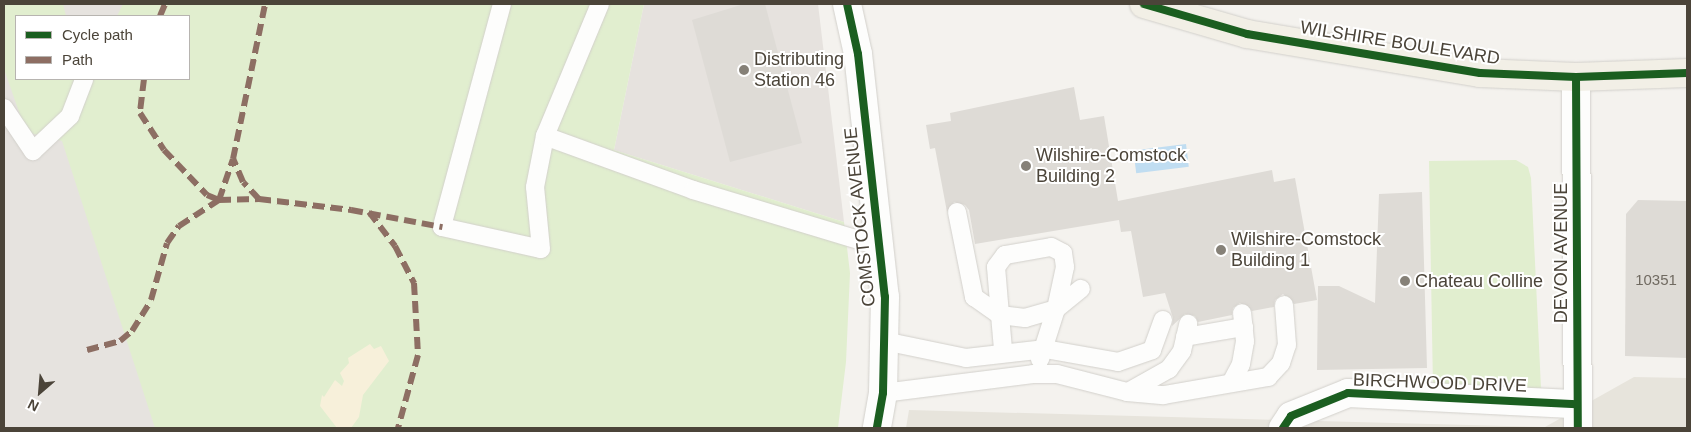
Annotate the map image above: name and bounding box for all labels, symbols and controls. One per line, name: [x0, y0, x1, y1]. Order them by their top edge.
legend: [15, 15, 190, 80]
street label: WILSHIRE BOULEVARD: [1299, 17, 1501, 69]
text: Cycle path: [62, 26, 133, 43]
place label: Distributing Station 46: [754, 49, 844, 92]
text: Path: [62, 51, 93, 68]
marker: Distributing Station 46: [738, 64, 750, 76]
street label: COMSTOCK AVENUE: [840, 126, 880, 308]
place label: Wilshire-Comstock Building 2: [1036, 145, 1186, 188]
marker: Wilshire-Comstock Building 2: [1020, 160, 1032, 172]
street label: DEVON AVENUE: [1550, 182, 1572, 324]
place label: Wilshire-Comstock Building 1: [1231, 229, 1381, 272]
marker: Wilshire-Comstock Building 1: [1215, 244, 1227, 256]
place label: Chateau Colline: [1415, 270, 1543, 292]
house number: 10351: [1635, 271, 1677, 289]
marker: Chateau Colline: [1399, 275, 1411, 287]
north arrow: [15, 367, 65, 417]
street label: BIRCHWOOD DRIVE: [1353, 369, 1527, 397]
text: N: [25, 396, 41, 415]

